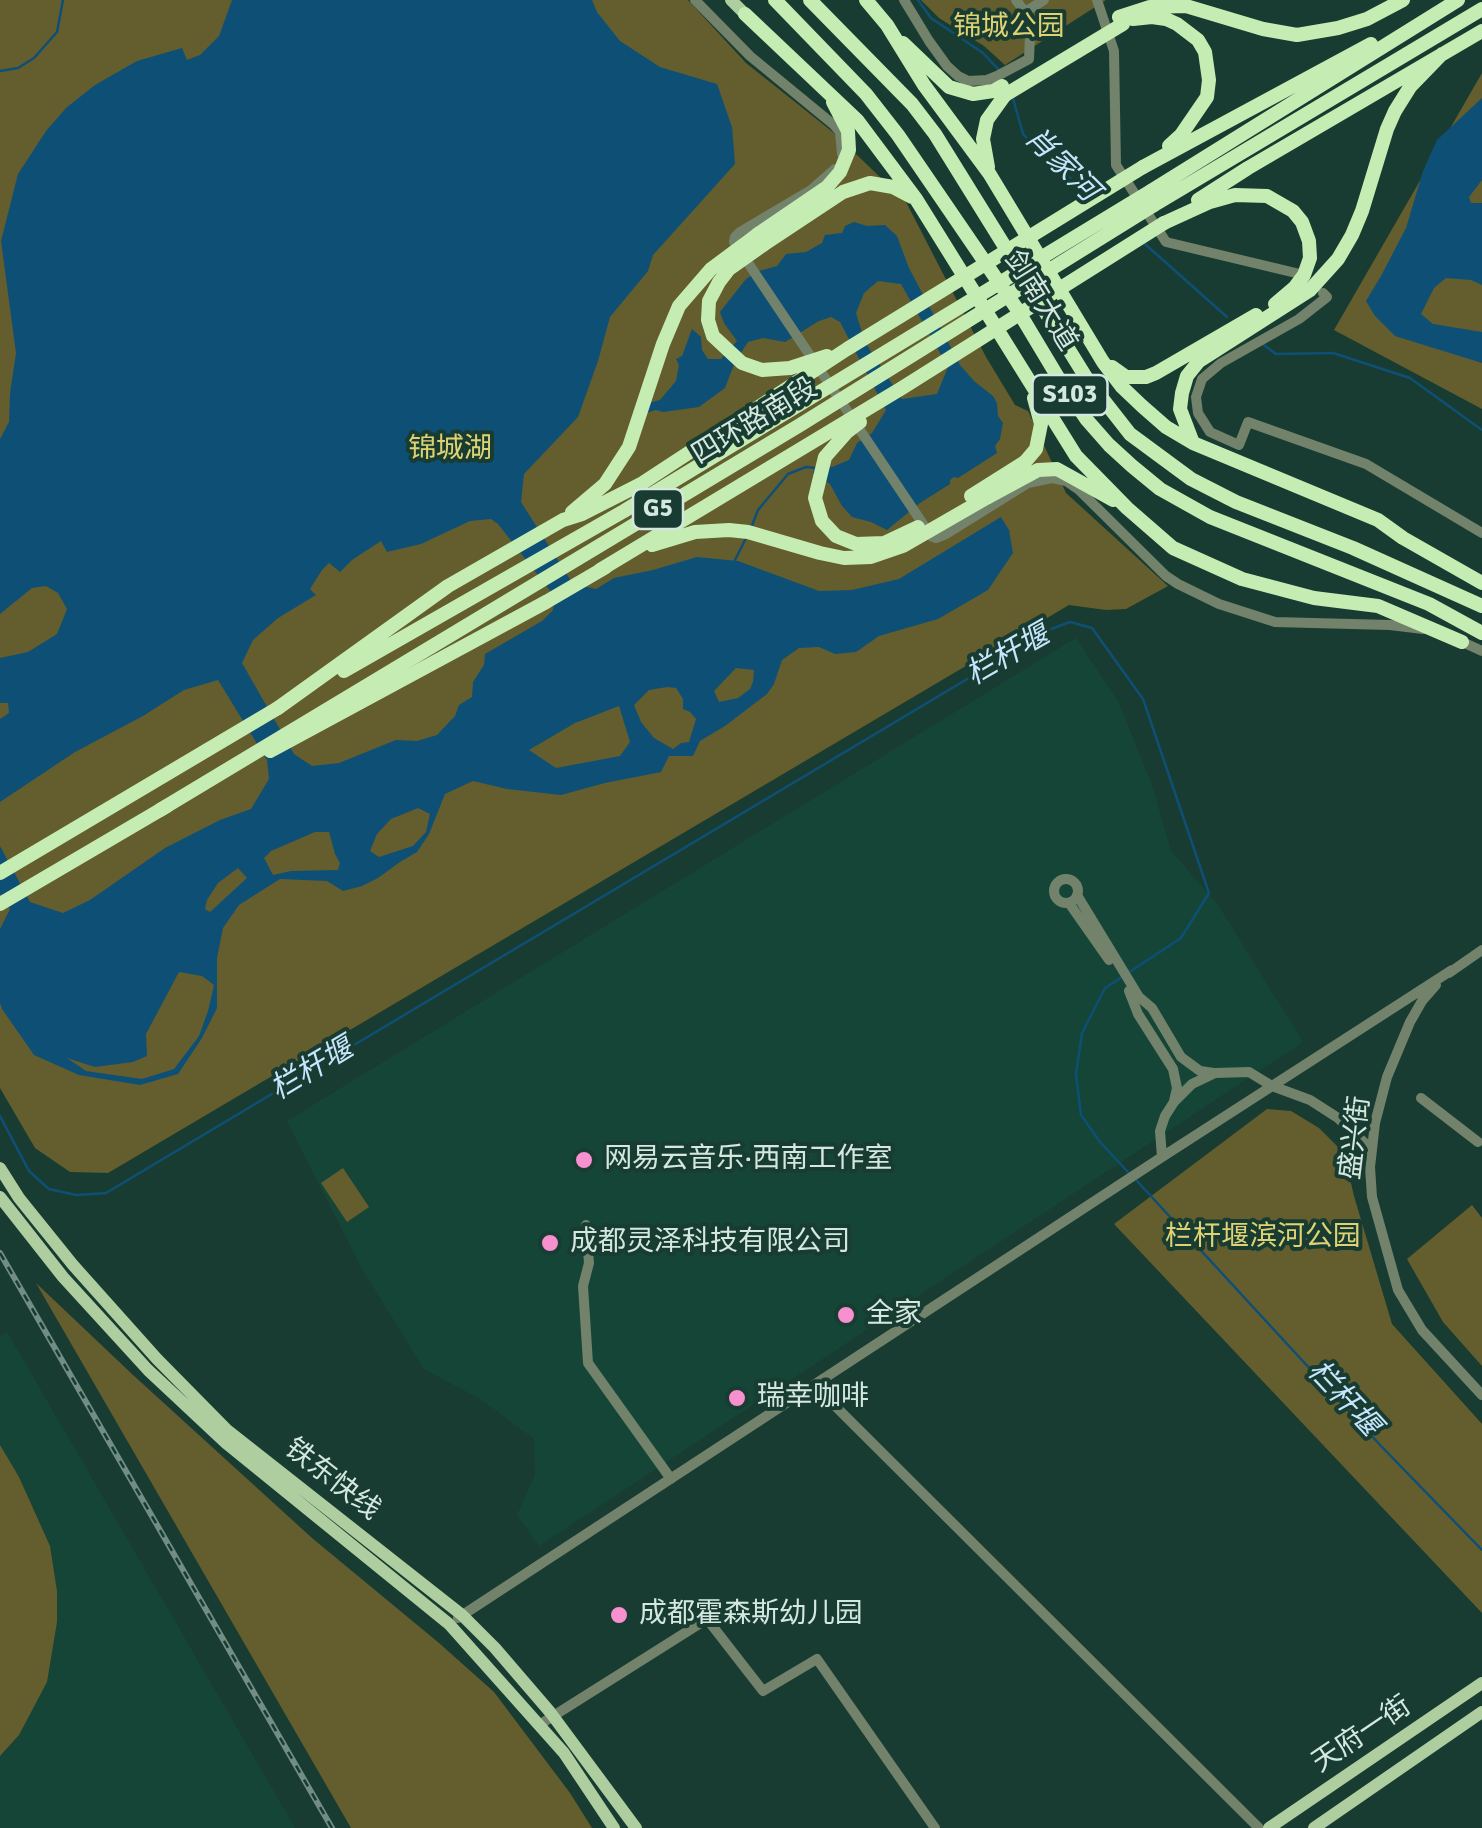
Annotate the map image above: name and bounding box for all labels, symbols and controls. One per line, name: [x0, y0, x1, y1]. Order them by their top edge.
park label: 锦城公园: [953, 11, 1065, 45]
water label: 肖家河: [1016, 120, 1106, 210]
street label: 剑南大道: [996, 245, 1084, 357]
street label: 四环路南段: [686, 372, 824, 472]
road number: S103: [1032, 375, 1108, 415]
park label: 锦城湖: [408, 433, 492, 467]
road number: G5: [633, 489, 683, 529]
water label: 栏杆堰: [960, 618, 1056, 694]
water label: 栏杆堰: [264, 1031, 360, 1109]
street label: 盛兴街: [1334, 1094, 1378, 1182]
place label: 网易云音乐·西南工作室: [604, 1143, 893, 1177]
marker: 网易云音乐·西南工作室: [573, 1149, 595, 1171]
park label: 栏杆堰滨河公园: [1165, 1221, 1361, 1255]
place label: 成都灵泽科技有限公司: [570, 1226, 850, 1260]
marker: 成都灵泽科技有限公司: [539, 1232, 561, 1254]
place label: 全家: [866, 1298, 922, 1332]
marker: 全家: [835, 1304, 857, 1326]
water label: 栏杆堰: [1299, 1354, 1387, 1444]
place label: 瑞幸咖啡: [757, 1381, 869, 1415]
marker: 瑞幸咖啡: [726, 1387, 748, 1409]
street label: 铁东快线: [278, 1432, 386, 1528]
place label: 成都霍森斯幼儿园: [639, 1598, 863, 1632]
marker: 成都霍森斯幼儿园: [608, 1604, 630, 1626]
street label: 天府一街: [1306, 1690, 1418, 1780]

